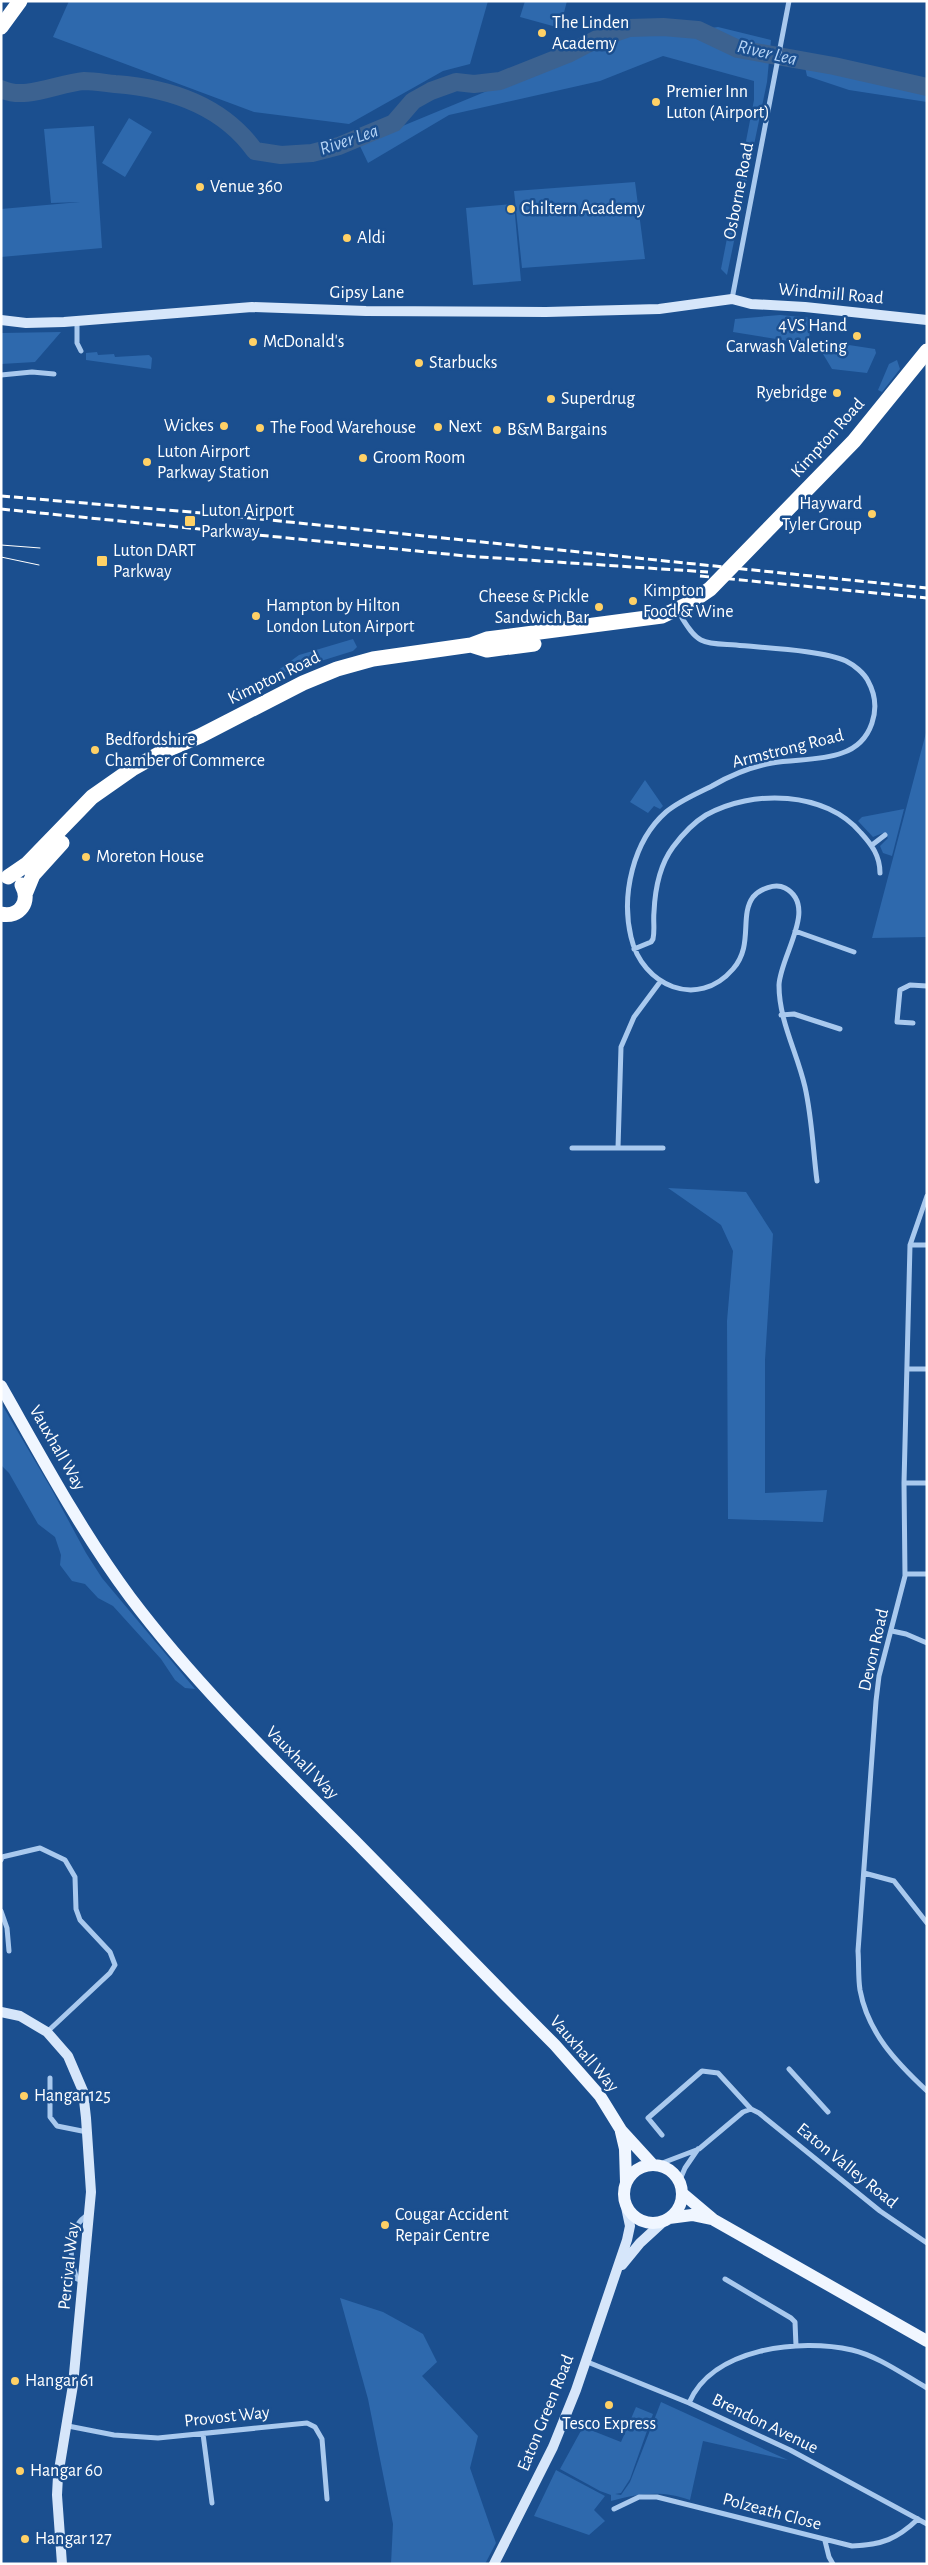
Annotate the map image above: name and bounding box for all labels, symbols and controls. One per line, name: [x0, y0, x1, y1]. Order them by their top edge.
place label: The Linden Academy: [552, 14, 629, 53]
marker: The Linden Academy: [536, 27, 548, 39]
water label: River Lea: [735, 37, 799, 69]
place label: Premier Inn Luton (Airport): [666, 83, 770, 122]
marker: Premier Inn Luton (Airport): [650, 96, 662, 108]
water label: River Lea: [317, 121, 381, 159]
street label: Osborne Road: [721, 141, 757, 241]
place label: Venue 360: [210, 178, 283, 196]
marker: Venue 360: [194, 181, 206, 193]
place label: Chiltern Academy: [521, 200, 645, 218]
marker: Chiltern Academy: [505, 203, 517, 215]
place label: Aldi: [357, 229, 386, 247]
marker: Aldi: [341, 232, 353, 244]
street label: Windmill Road: [778, 280, 884, 308]
street label: Gipsy Lane: [330, 284, 404, 302]
place label: 4VS Hand Carwash Valeting: [726, 317, 847, 356]
marker: 4VS Hand Carwash Valeting: [851, 330, 863, 342]
place label: McDonald's: [263, 333, 345, 351]
marker: McDonald's: [247, 336, 259, 348]
place label: Starbucks: [429, 354, 497, 372]
marker: Starbucks: [413, 357, 425, 369]
place label: Ryebridge: [756, 384, 827, 402]
marker: Ryebridge: [831, 387, 843, 399]
place label: Superdrug: [561, 390, 635, 408]
marker: Superdrug: [545, 393, 557, 405]
street label: Kimpton Road: [788, 395, 868, 481]
place label: Wickes: [164, 417, 214, 435]
place label: Next: [448, 418, 482, 436]
place label: The Food Warehouse: [270, 419, 416, 437]
marker: Wickes: [218, 420, 230, 432]
marker: Next: [432, 421, 444, 433]
place label: B&M Bargains: [507, 421, 607, 439]
marker: The Food Warehouse: [254, 422, 266, 434]
marker: B&M Bargains: [491, 424, 503, 436]
place label: Luton Airport Parkway Station: [157, 443, 269, 482]
place label: Groom Room: [373, 449, 465, 467]
marker: Groom Room: [357, 452, 369, 464]
marker: Luton Airport Parkway Station: [141, 456, 153, 468]
place label: Hayward Tyler Group: [782, 495, 862, 534]
place label: Luton Airport Parkway: [201, 502, 294, 541]
marker: Hayward Tyler Group: [866, 508, 878, 520]
marker: Luton Airport Parkway: [183, 514, 197, 528]
place label: Luton DART Parkway: [113, 542, 196, 581]
marker: Luton DART Parkway: [95, 554, 109, 568]
place label: Kimpton Food & Wine: [643, 582, 734, 621]
place label: Cheese & Pickle Sandwich Bar: [479, 588, 589, 627]
marker: Kimpton Food & Wine: [627, 595, 639, 607]
place label: Hampton by Hilton London Luton Airport: [266, 597, 415, 636]
marker: Cheese & Pickle Sandwich Bar: [593, 601, 605, 613]
marker: Hampton by Hilton London Luton Airport: [250, 610, 262, 622]
street label: Kimpton Road: [225, 648, 323, 708]
street label: Armstrong Road: [730, 726, 846, 772]
place label: Bedfordshire Chamber of Commerce: [105, 731, 265, 770]
marker: Bedfordshire Chamber of Commerce: [89, 744, 101, 756]
place label: Moreton House: [96, 848, 204, 866]
marker: Moreton House: [80, 851, 92, 863]
street label: Vauxhall Way: [25, 1402, 89, 1494]
street label: Devon Road: [856, 1607, 892, 1693]
street label: Vauxhall Way: [262, 1723, 342, 1803]
street label: Vauxhall Way: [546, 2012, 622, 2096]
place label: Hangar 125: [34, 2087, 111, 2105]
marker: Hangar 125: [18, 2090, 30, 2102]
street label: Eaton Valley Road: [793, 2120, 901, 2212]
place label: Cougar Accident Repair Centre: [395, 2206, 509, 2245]
marker: Cougar Accident Repair Centre: [379, 2219, 391, 2231]
street label: Percival Way: [55, 2221, 83, 2311]
street label: Eaton Green Road: [514, 2352, 578, 2474]
place label: Hangar 61: [25, 2372, 94, 2390]
marker: Hangar 61: [9, 2375, 21, 2387]
street label: Brendon Avenue: [709, 2391, 821, 2457]
marker: Tesco Express: [603, 2399, 615, 2411]
street label: Provost Way: [183, 2404, 271, 2430]
place label: Tesco Express: [562, 2415, 656, 2433]
place label: Hangar 60: [30, 2462, 103, 2480]
marker: Hangar 60: [14, 2465, 26, 2477]
street label: Polzeath Close: [721, 2490, 823, 2534]
place label: Hangar 127: [35, 2530, 112, 2548]
marker: Hangar 127: [19, 2533, 31, 2545]

